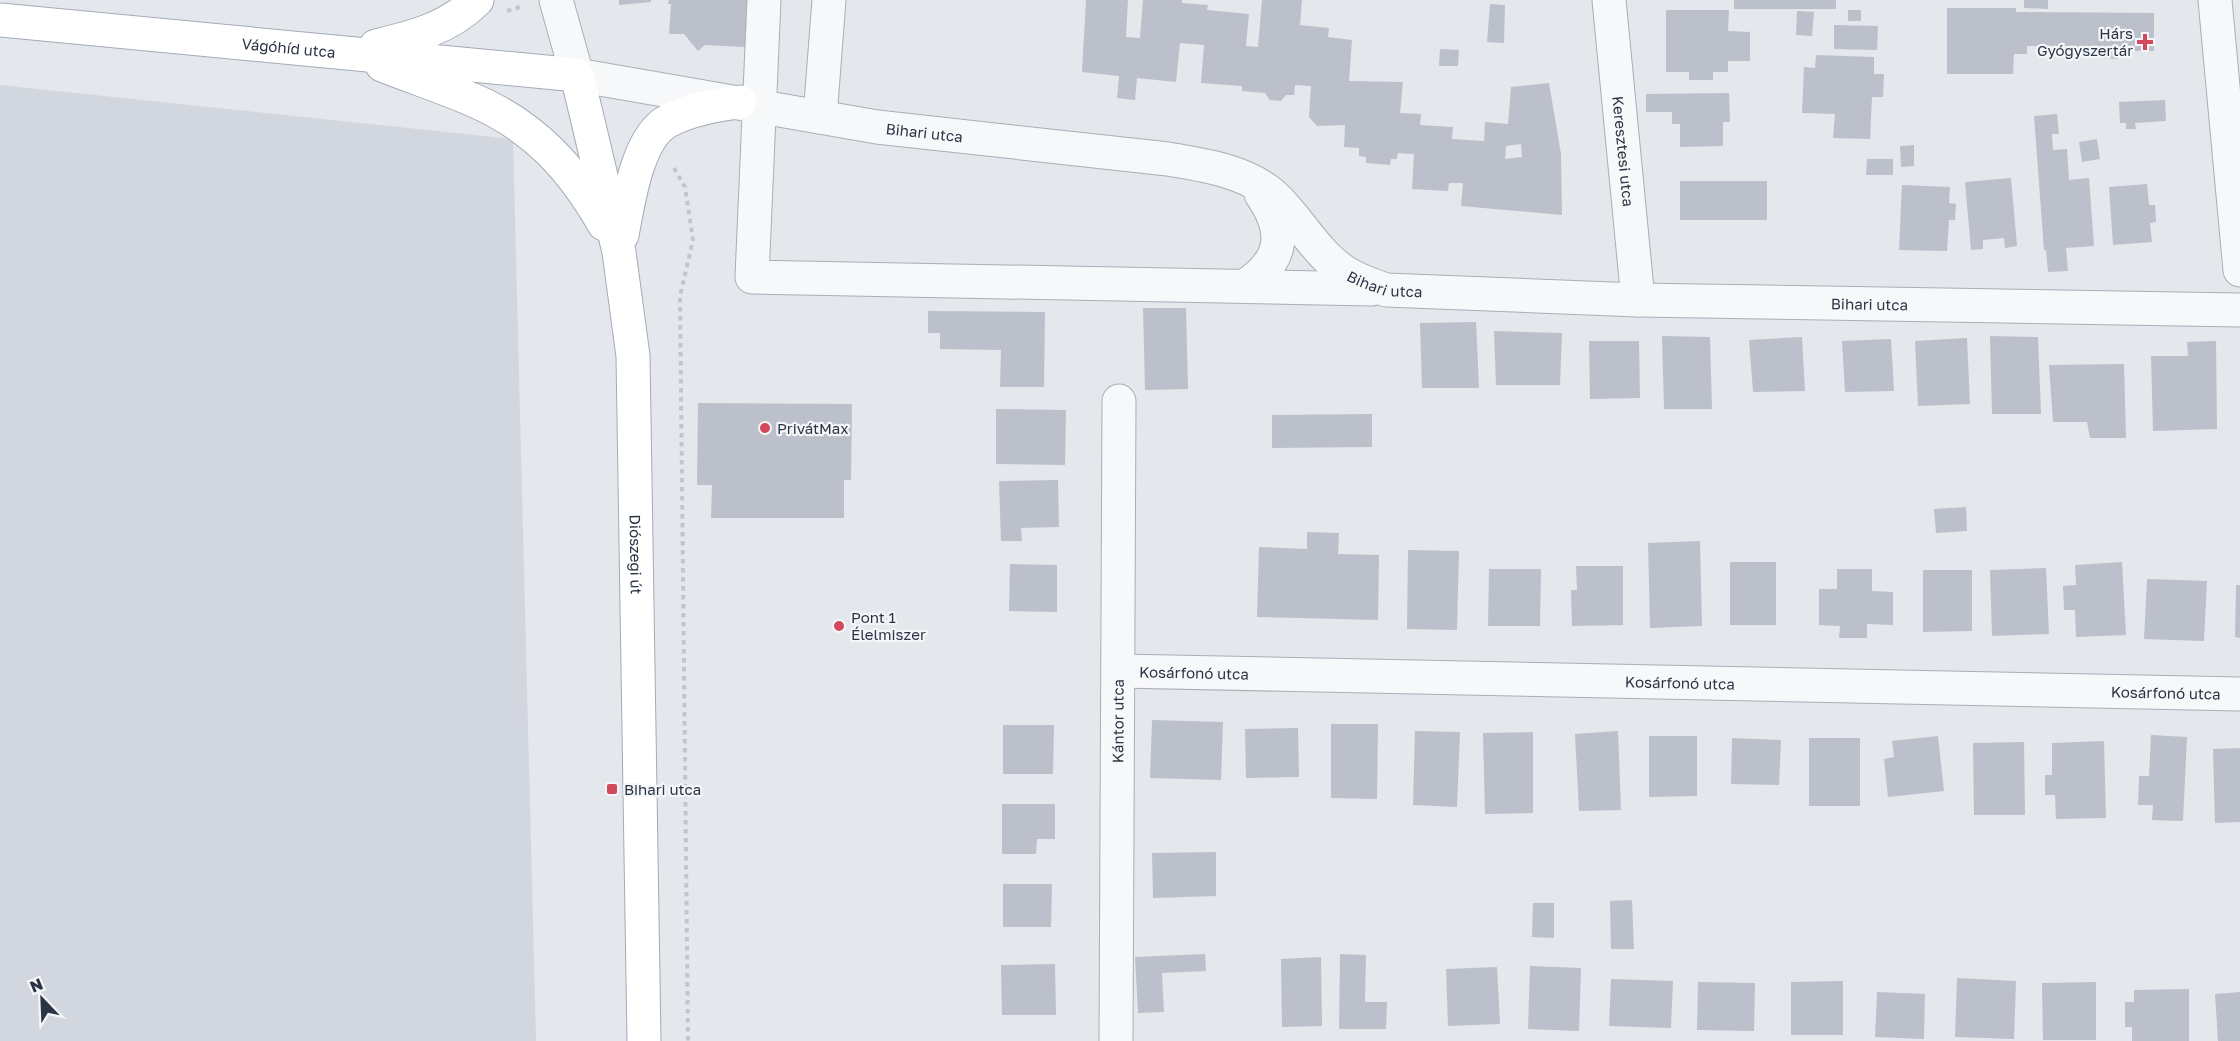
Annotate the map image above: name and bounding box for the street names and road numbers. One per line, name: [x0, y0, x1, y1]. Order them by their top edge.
street label: Vágóhíd utca: [241, 34, 336, 61]
street label: Keresztesi utca: [1609, 95, 1638, 208]
street label: Bihari utca: [885, 119, 964, 145]
street label: Bihari utca: [1344, 266, 1423, 300]
street label: Bihari utca: [1831, 294, 1908, 313]
street label: Diószegi út: [627, 514, 646, 595]
street label: Kosárfonó utca: [1139, 662, 1249, 683]
street label: Kosárfonó utca: [1625, 672, 1735, 693]
street label: Kántor utca: [1108, 679, 1127, 763]
street label: Kosárfonó utca: [2111, 682, 2221, 703]

